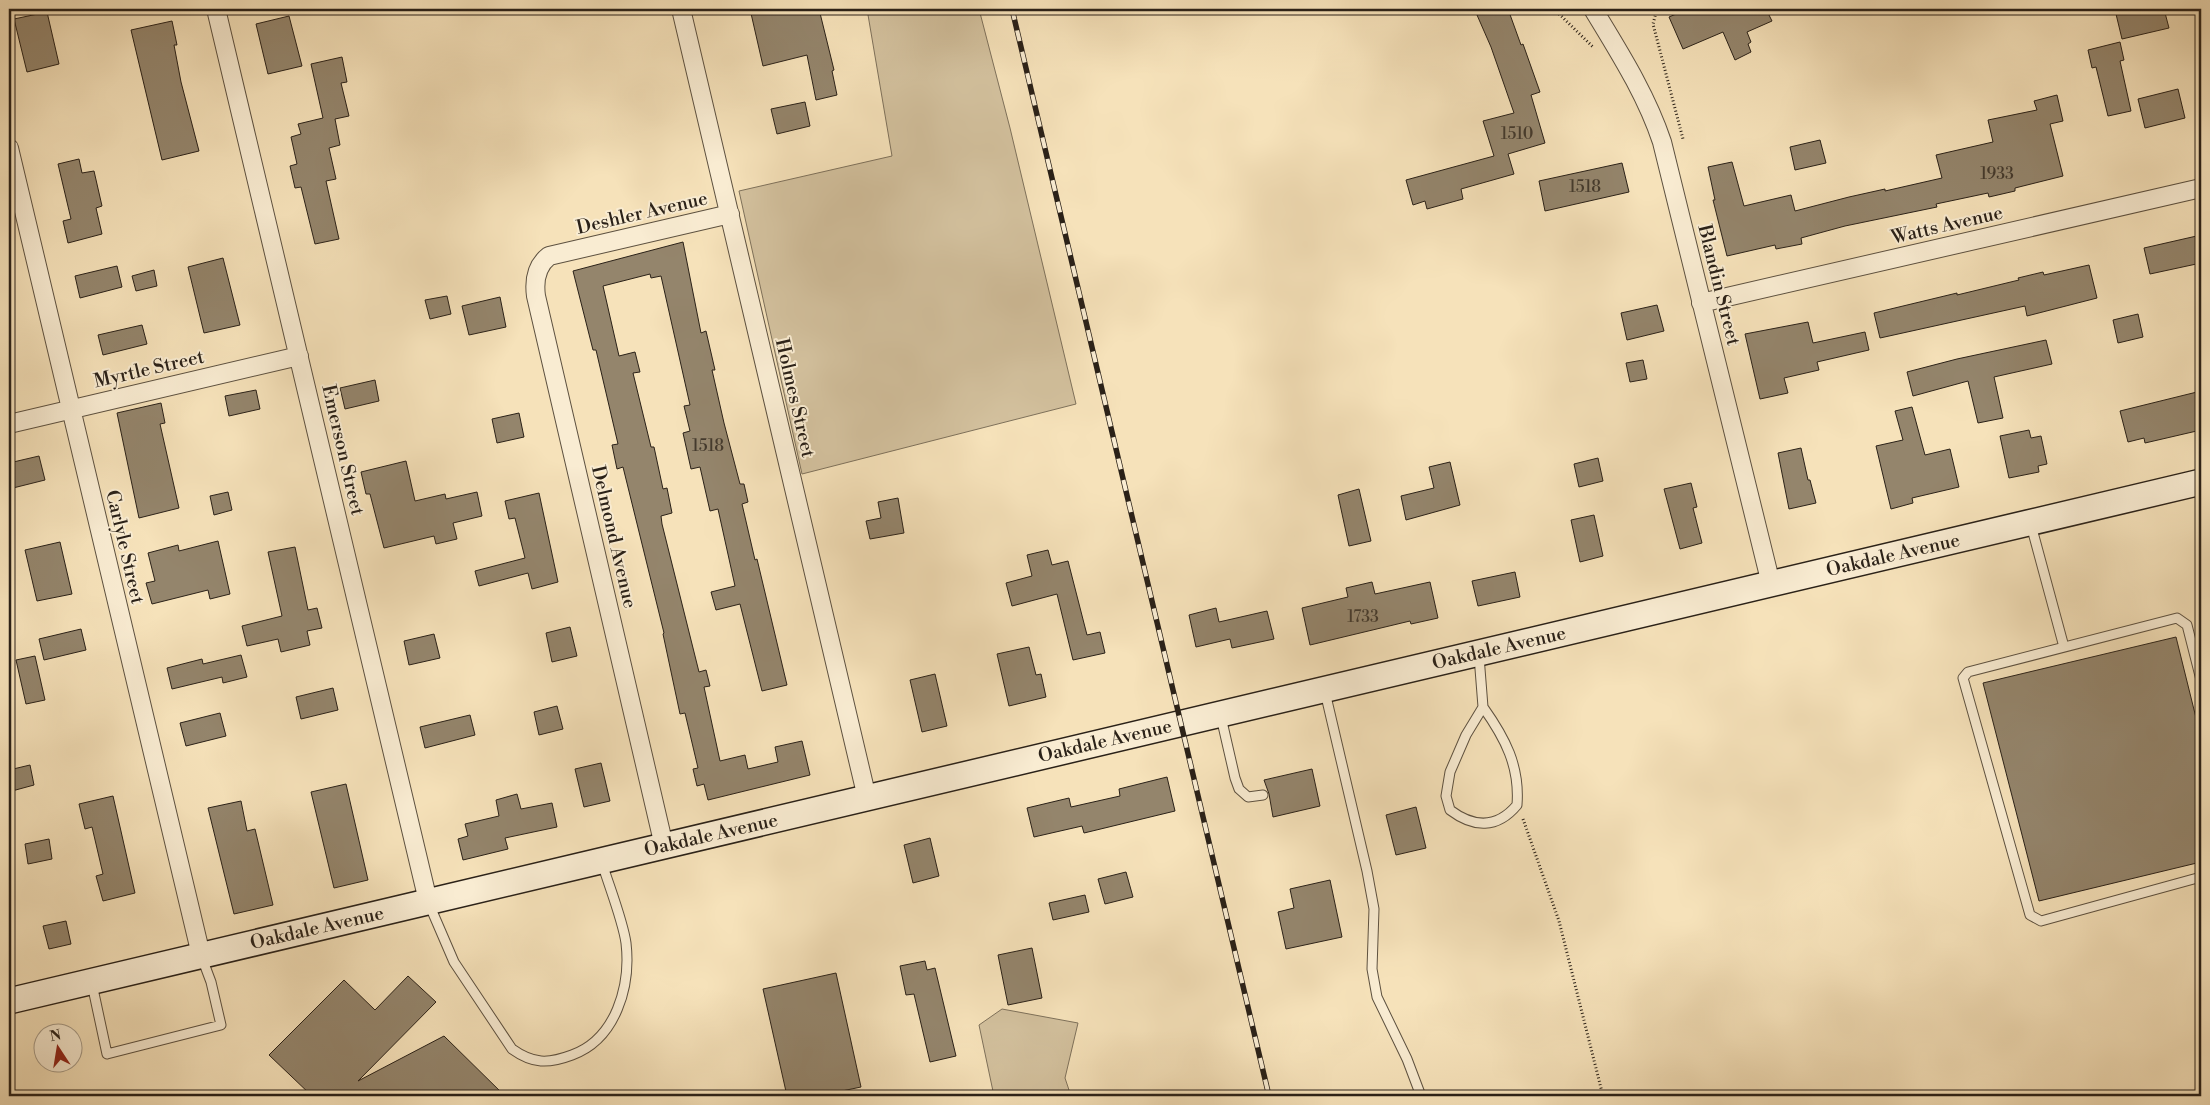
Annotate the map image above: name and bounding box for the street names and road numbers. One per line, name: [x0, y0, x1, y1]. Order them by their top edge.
street label: Deshler Avenue: [574, 186, 710, 240]
street label: Watts Avenue: [1888, 200, 2005, 250]
street label: Blandin Street: [1692, 221, 1746, 348]
street label: Holmes Street: [770, 336, 820, 460]
street label: Myrtle Street: [92, 345, 207, 393]
street label: Emerson Street: [316, 382, 370, 518]
street label: Delmond Avenue: [586, 463, 642, 611]
street label: Carlyle Street: [100, 488, 150, 607]
street label: Oakdale Avenue: [1824, 528, 1962, 582]
street label: Oakdale Avenue: [1430, 621, 1568, 675]
street label: Oakdale Avenue: [1036, 714, 1174, 768]
street label: Oakdale Avenue: [642, 808, 780, 862]
street label: Oakdale Avenue: [248, 901, 386, 955]

